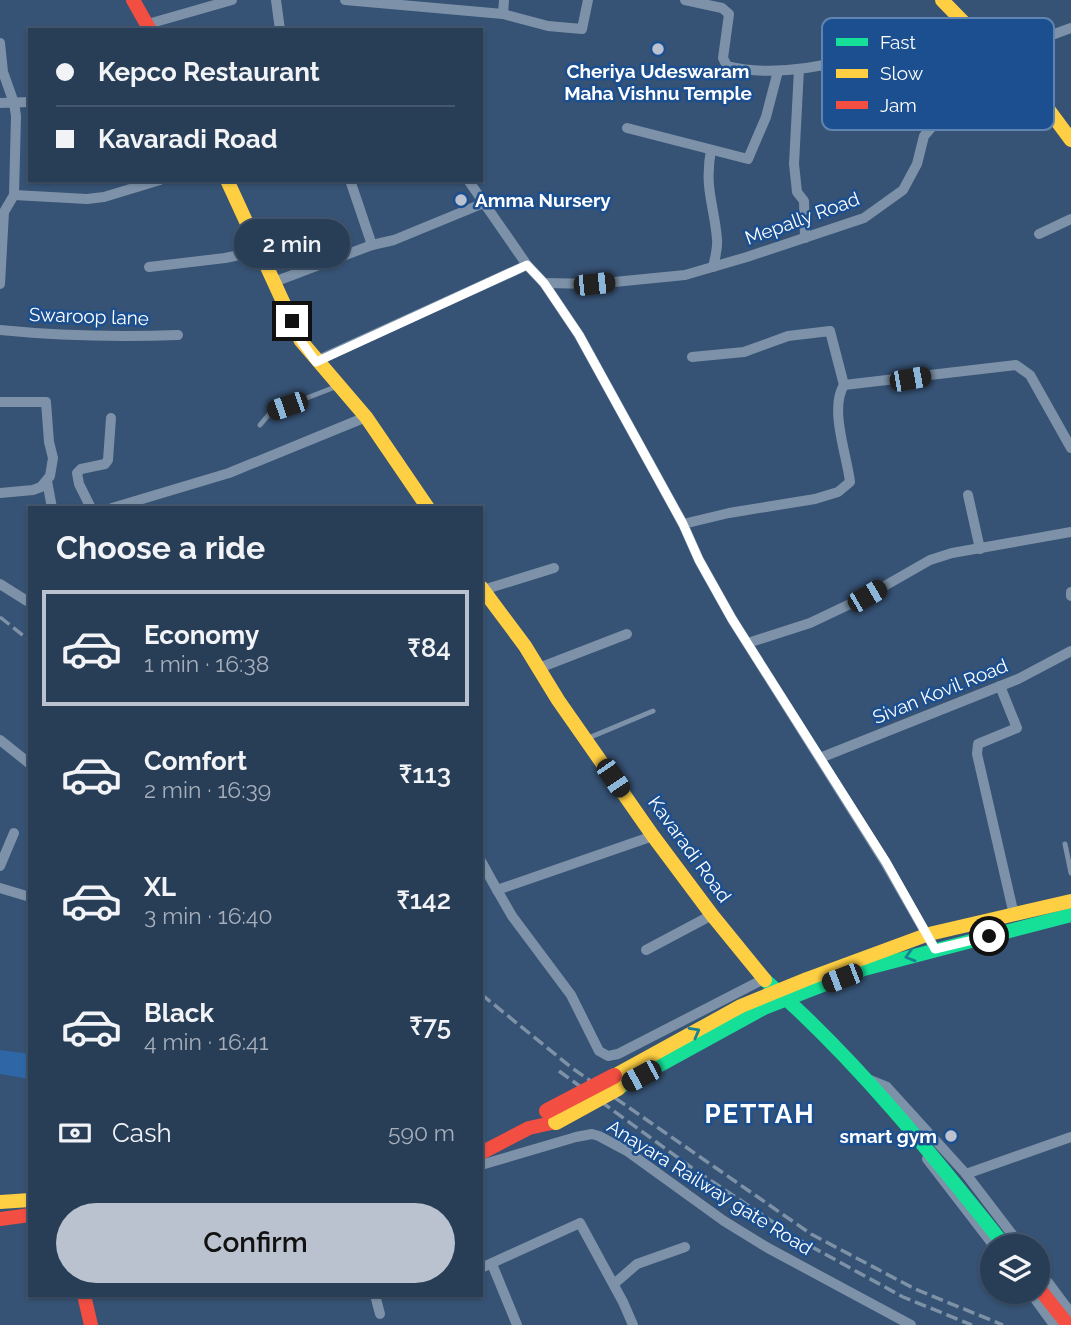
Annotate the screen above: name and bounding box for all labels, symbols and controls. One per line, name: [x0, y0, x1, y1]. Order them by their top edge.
legend: [822, 18, 1054, 130]
text: Fast: [880, 31, 916, 53]
marker: Cheriya Udeswaram Maha Vishnu Temple: [650, 41, 666, 57]
text: Kepco Restaurant: [98, 57, 320, 87]
place label: Cheriya Udeswaram Maha Vishnu Temple: [564, 60, 752, 104]
text: Slow: [880, 62, 924, 84]
text: Jam: [880, 94, 917, 116]
text: Kavaradi Road: [98, 124, 277, 154]
street label: Mepally Road: [742, 187, 862, 249]
place label: Amma Nursery: [475, 189, 611, 211]
marker: Amma Nursery: [453, 192, 469, 208]
callout: 2 min: [234, 219, 350, 268]
text: 2 min: [263, 230, 321, 257]
car: [573, 271, 616, 297]
street label: Swaroop lane: [29, 303, 149, 329]
route end: [276, 305, 308, 337]
car: [888, 365, 933, 393]
car: [264, 389, 311, 423]
text: Choose a ride: [56, 529, 265, 566]
car: [844, 576, 891, 616]
icon: car: [60, 617, 123, 680]
text: Economy: [144, 620, 259, 650]
text: ₹84: [407, 633, 451, 663]
text: 1 min · 16:38: [144, 650, 269, 677]
street label: Sivan Kovil Road: [869, 654, 1011, 728]
icon: car: [60, 743, 123, 806]
text: Comfort: [144, 746, 247, 776]
car: [593, 755, 634, 801]
text: ₹113: [399, 759, 451, 789]
text: 2 min · 16:39: [144, 776, 271, 803]
street label: Kavaradi Road: [644, 792, 736, 906]
icon: car: [60, 869, 123, 932]
text: XL: [144, 872, 176, 902]
text: ₹142: [396, 885, 451, 915]
text: 3 min · 16:40: [144, 902, 272, 929]
route start: [973, 920, 1005, 952]
one-way arrow: [904, 948, 916, 962]
car: [819, 961, 866, 995]
icon: car: [60, 995, 123, 1058]
text: Black: [144, 998, 214, 1028]
text: ₹75: [409, 1011, 451, 1041]
one-way arrow: [688, 1026, 700, 1040]
text: 4 min · 16:41: [144, 1028, 269, 1055]
car: [618, 1057, 665, 1095]
district label: PETTAH: [704, 1099, 816, 1129]
icon: cash: [56, 1114, 94, 1152]
street label: Anayara Railway gate Road: [603, 1115, 817, 1259]
text: Cash: [112, 1118, 172, 1148]
text: 590 m: [388, 1119, 455, 1146]
place label: smart gym: [840, 1125, 937, 1147]
marker: smart gym: [943, 1128, 959, 1144]
button: Confirm: [56, 1203, 455, 1283]
map controls: [980, 1234, 1050, 1304]
button: layers: [980, 1234, 1050, 1304]

